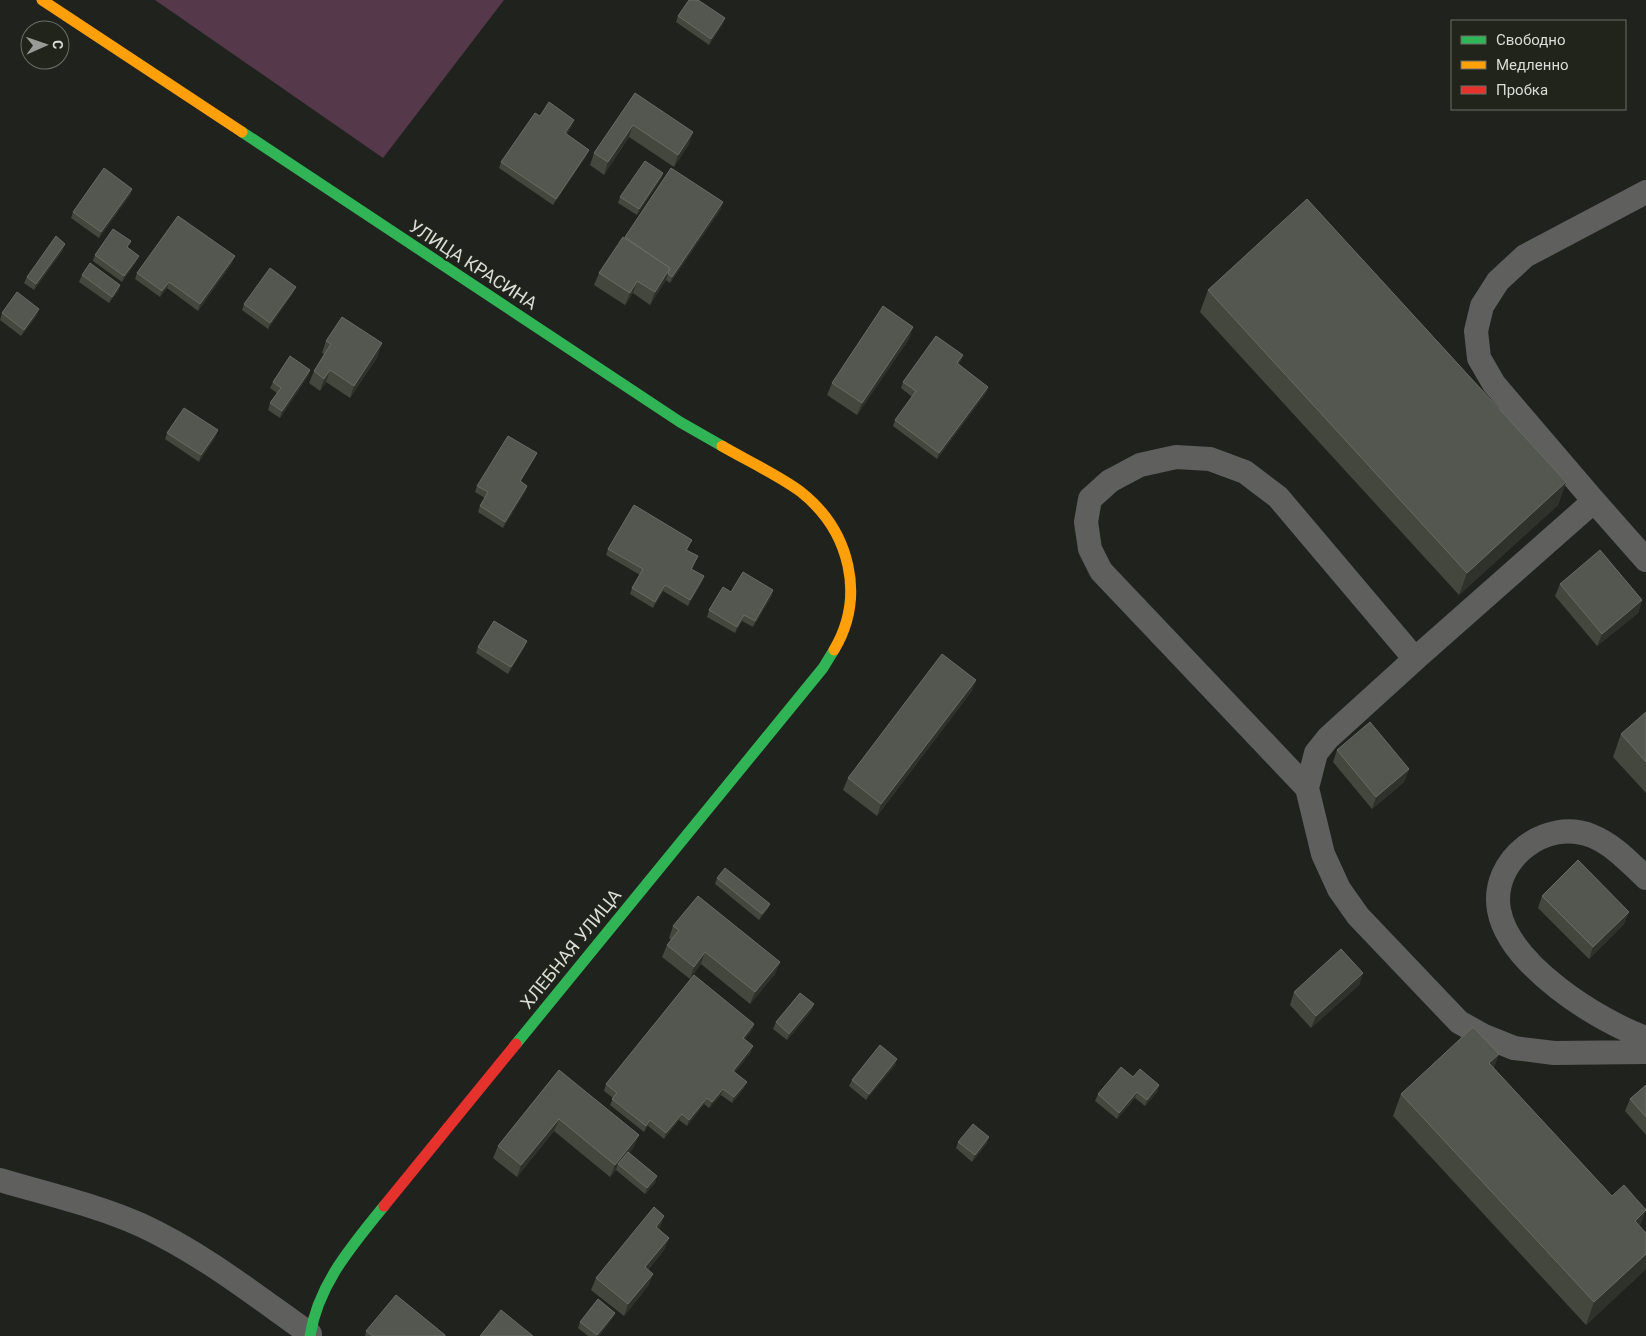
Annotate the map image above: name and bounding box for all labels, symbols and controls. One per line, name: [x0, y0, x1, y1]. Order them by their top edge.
north arrow: [20, 20, 70, 70]
legend: [1451, 20, 1626, 110]
text: Свободно: [1496, 31, 1565, 49]
text: С: [50, 40, 66, 49]
text: Медленно: [1496, 56, 1569, 74]
text: Пробка: [1496, 81, 1548, 99]
street label: УЛИЦА КРАСИНА: [405, 215, 542, 314]
street label: ХЛЕБНАЯ УЛИЦА: [516, 884, 625, 1013]

